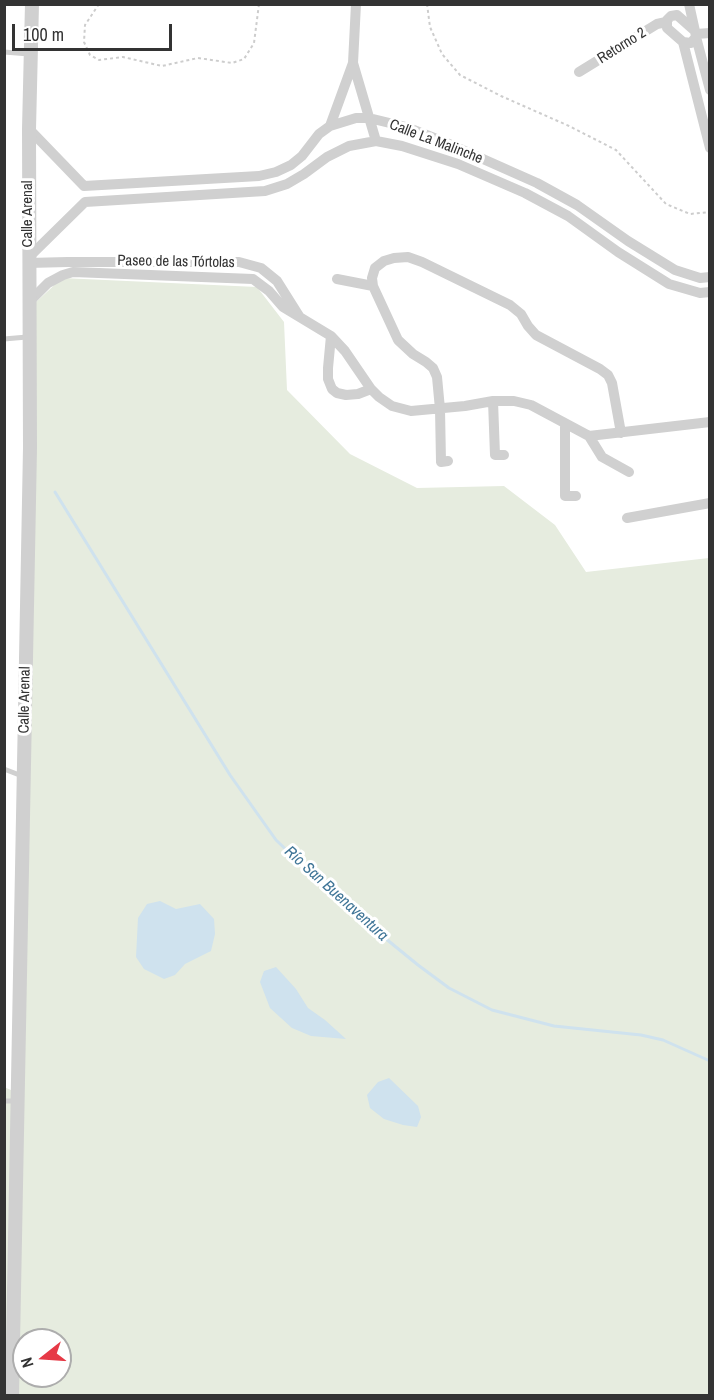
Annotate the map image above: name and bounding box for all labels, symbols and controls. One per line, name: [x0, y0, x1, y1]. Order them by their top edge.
scale bar: [15, 12, 176, 50]
text: 100 m: [23, 22, 64, 47]
street label: Retorno 2: [594, 24, 650, 68]
street label: Calle La Malinche: [387, 116, 485, 168]
street label: Calle Arenal: [19, 181, 37, 247]
street label: Paseo de las Tórtolas: [117, 252, 235, 272]
street label: Calle Arenal: [15, 666, 35, 734]
water label: Río San Buenaventura: [280, 842, 392, 946]
north arrow: [12, 1328, 72, 1388]
text: N: [15, 1355, 39, 1370]

